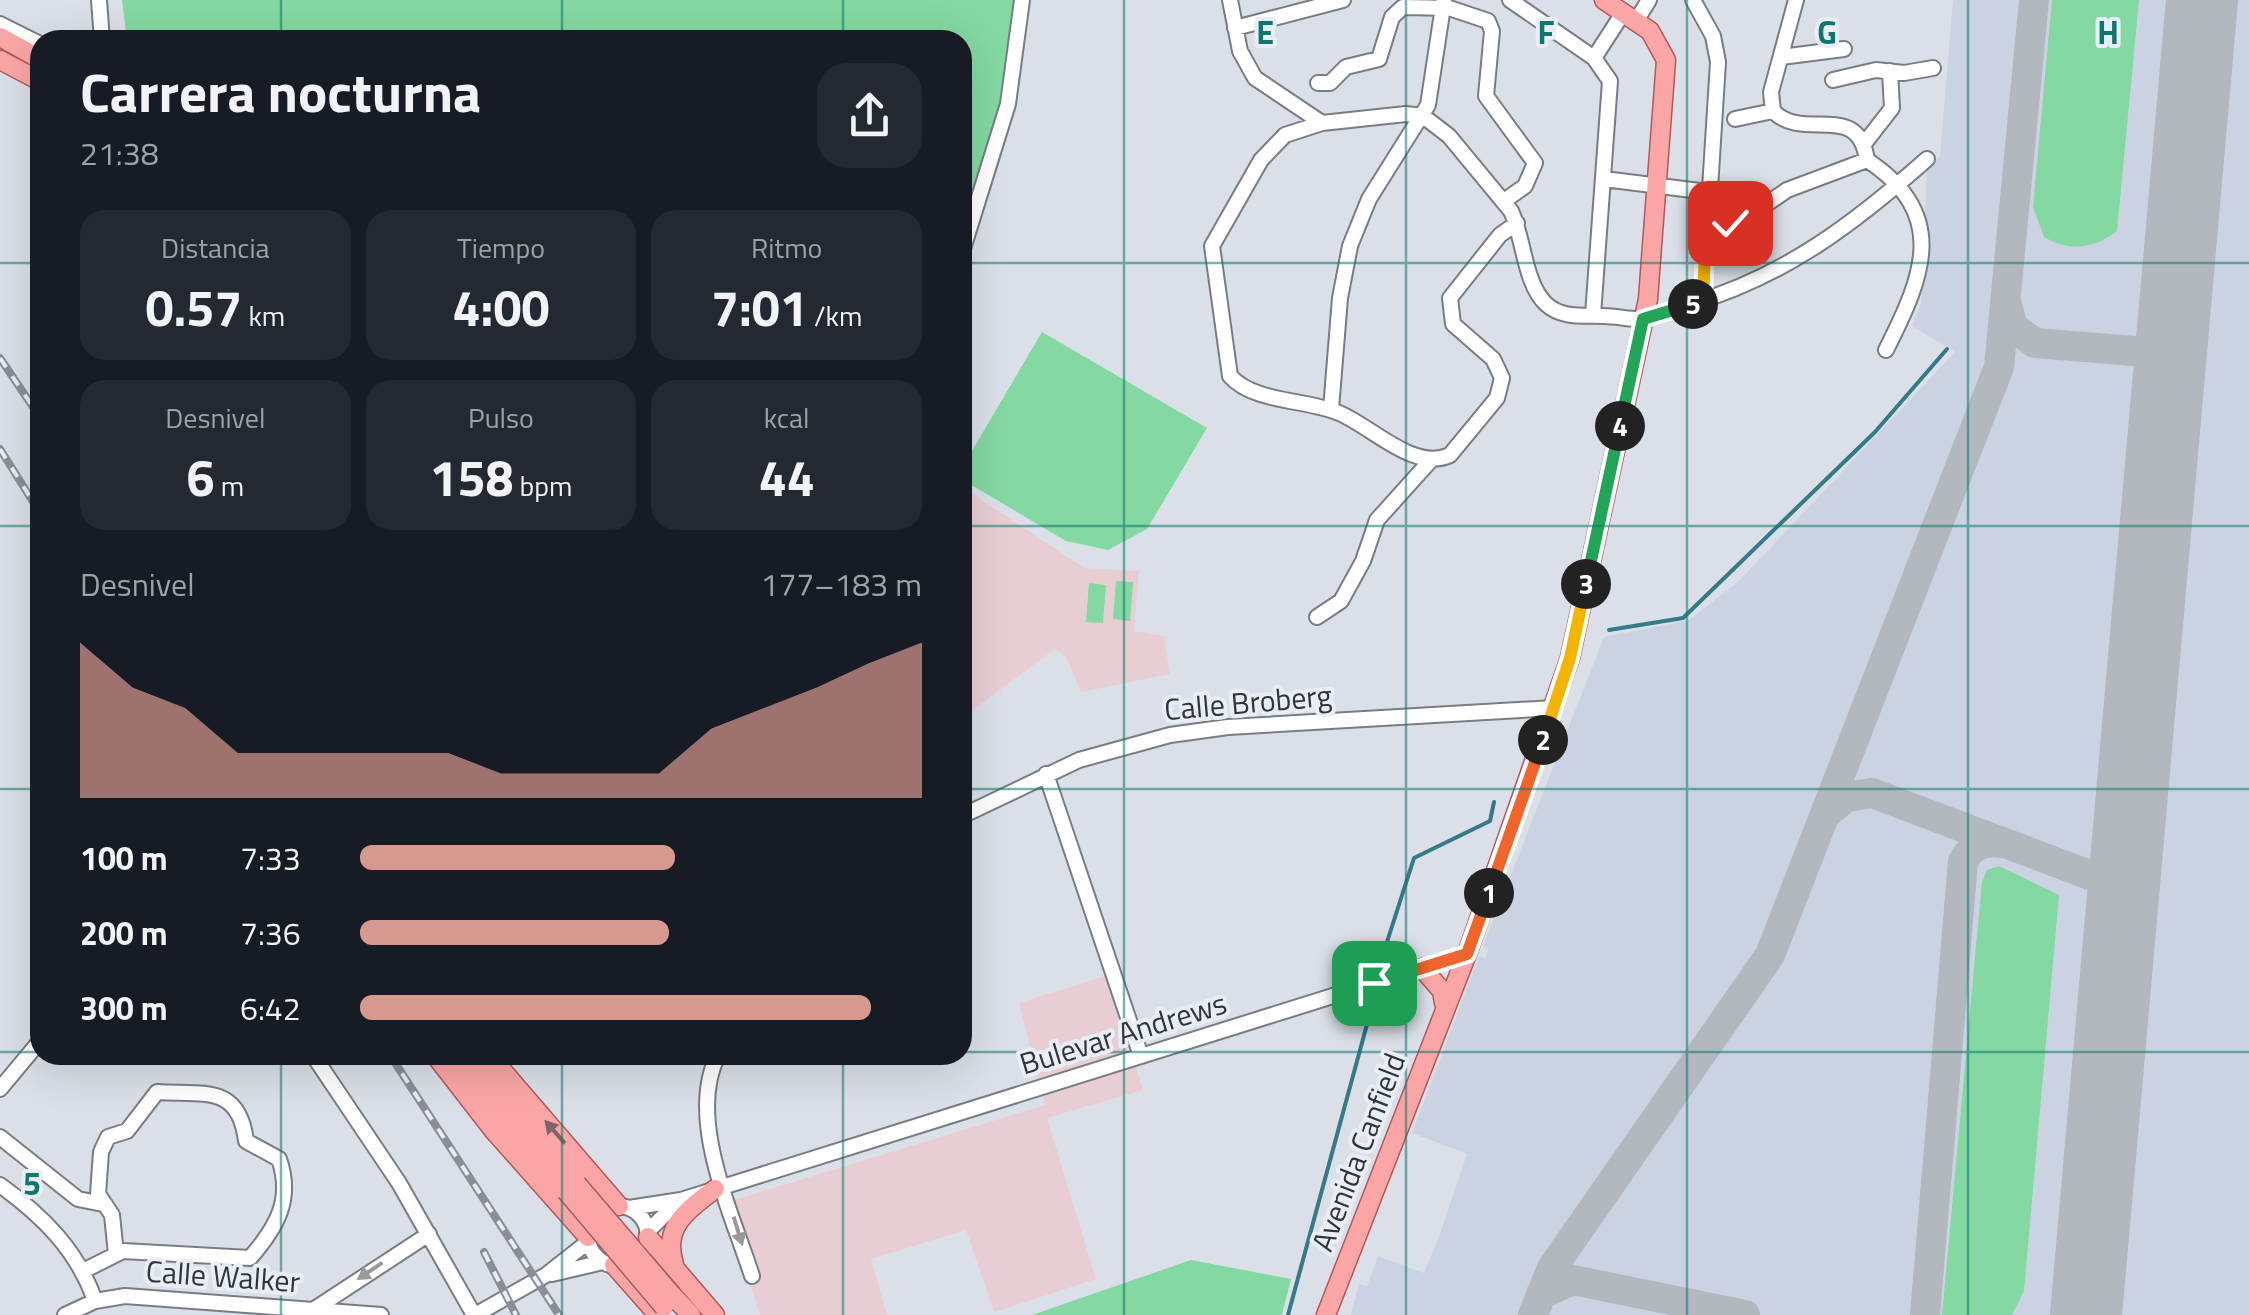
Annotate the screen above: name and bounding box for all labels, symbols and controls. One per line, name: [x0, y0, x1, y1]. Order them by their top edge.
text: E: [1256, 8, 1274, 56]
text: F: [1538, 8, 1555, 56]
text: G: [1817, 8, 1837, 56]
text: H: [2097, 8, 2119, 56]
text: Carrera nocturna: [80, 50, 481, 133]
button: share: [817, 63, 922, 168]
text: 21:38: [80, 129, 159, 177]
pin: [1688, 181, 1773, 266]
icon: check: [1703, 196, 1758, 251]
text: Distancia: [161, 226, 270, 269]
text: Tiempo: [457, 226, 545, 269]
text: Ritmo: [751, 226, 822, 269]
text: 0.57: [145, 269, 242, 345]
text: 4:00: [453, 269, 549, 345]
text: 7:01: [711, 269, 808, 345]
pin: 5: [1668, 279, 1718, 329]
text: 5: [1685, 282, 1701, 325]
text: km: [242, 294, 285, 337]
text: /km: [808, 294, 862, 337]
text: Desnivel: [165, 396, 265, 439]
text: Pulso: [468, 396, 534, 439]
text: kcal: [764, 396, 810, 439]
pin: 4: [1595, 401, 1645, 451]
text: 4: [1612, 404, 1628, 447]
text: 6: [187, 439, 215, 515]
text: 158: [429, 439, 513, 515]
text: 44: [759, 439, 815, 515]
text: m: [215, 464, 244, 507]
text: bpm: [513, 464, 573, 507]
pin: 3: [1561, 559, 1611, 609]
text: Desnivel: [80, 560, 195, 608]
text: 177–183 m: [760, 560, 922, 608]
text: 3: [1578, 562, 1594, 605]
street label: Calle Broberg: [1162, 672, 1334, 732]
pin: 2: [1518, 715, 1568, 765]
text: 2: [1535, 718, 1551, 761]
text: 100 m: [80, 834, 168, 882]
text: 7:33: [240, 834, 301, 882]
pin: 1: [1464, 868, 1514, 918]
text: 1: [1481, 871, 1497, 914]
text: 200 m: [80, 909, 168, 957]
text: 7:36: [240, 909, 301, 957]
pin: [1332, 941, 1417, 1026]
icon: arrive: [1347, 956, 1402, 1011]
street label: Bulevar Andrews: [1014, 980, 1232, 1086]
text: 300 m: [80, 984, 168, 1032]
text: 6:42: [240, 984, 301, 1032]
street label: Avenida Canfield: [1299, 1046, 1417, 1258]
one-way arrow: [545, 1120, 567, 1145]
text: 5: [23, 1159, 41, 1207]
one-way arrow: [731, 1217, 746, 1247]
street label: Calle Walker: [144, 1248, 302, 1304]
one-way arrow: [356, 1262, 383, 1280]

